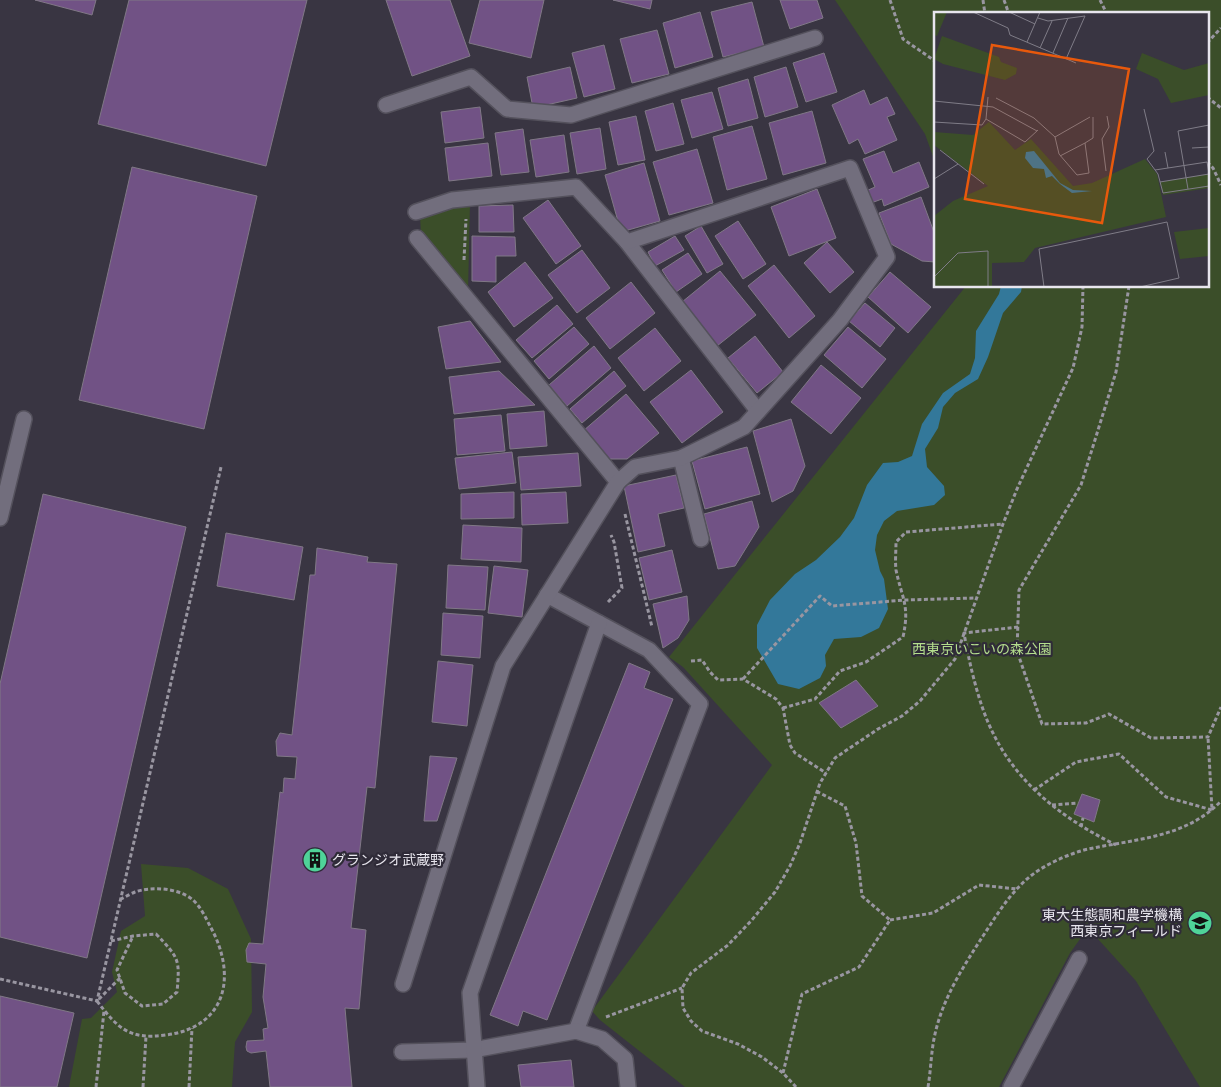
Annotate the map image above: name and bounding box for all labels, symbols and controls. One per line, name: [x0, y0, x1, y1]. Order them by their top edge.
inset map: [934, 12, 1208, 288]
park label: 西東京いこいの森公園: [912, 641, 1052, 658]
building icon: グランジオ武蔵野: [302, 847, 328, 873]
place label: グランジオ武蔵野: [332, 852, 444, 869]
place label: 東大生態調和農学機構 西東京フィールド: [1042, 907, 1182, 940]
school or university icon: 東大生態調和農学機構 西東京フィールド: [1187, 910, 1213, 936]

